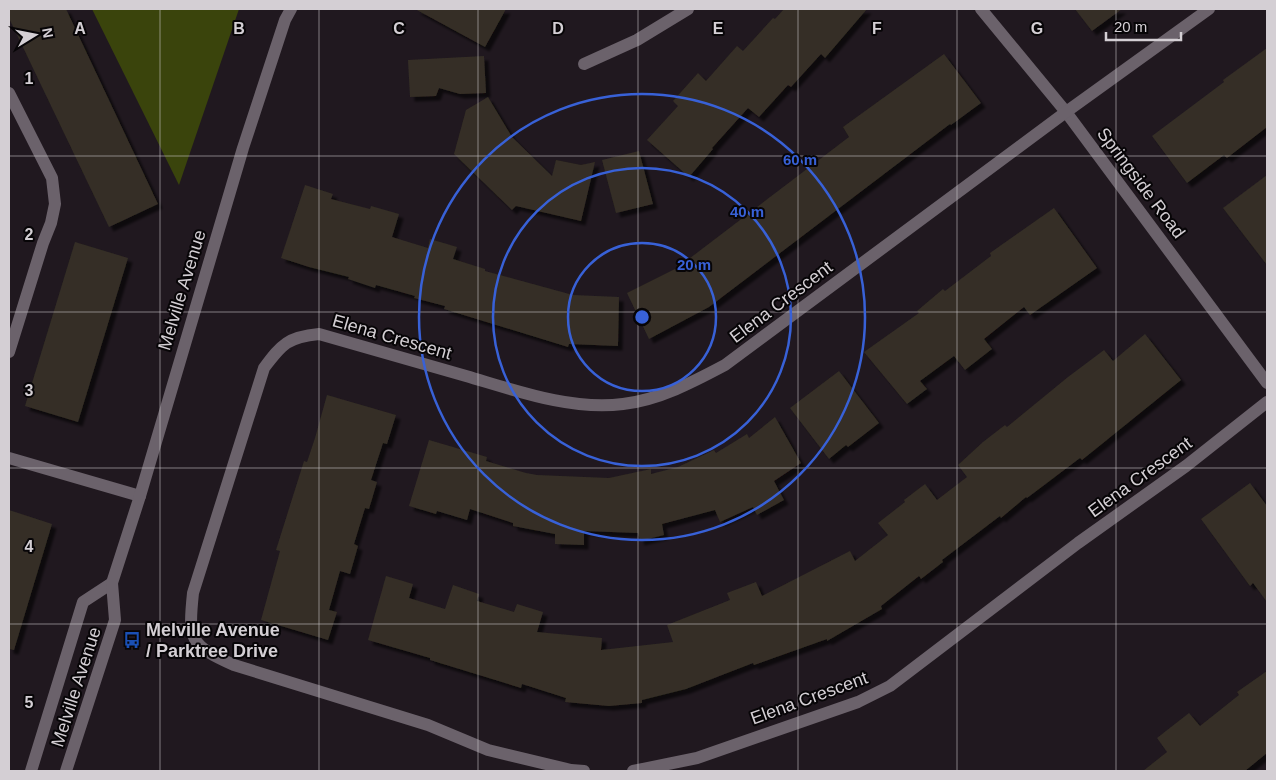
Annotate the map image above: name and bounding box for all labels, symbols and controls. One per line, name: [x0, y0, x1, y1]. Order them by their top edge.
north arrow: [10, 10, 60, 60]
scale bar: [1106, 10, 1181, 42]
text: 20 m: [1114, 18, 1147, 35]
text: A: [74, 20, 86, 37]
text: B: [233, 20, 245, 37]
text: C: [393, 20, 405, 37]
text: D: [552, 20, 564, 37]
text: E: [713, 20, 724, 37]
text: F: [872, 20, 882, 37]
text: G: [1031, 20, 1043, 37]
text: N: [39, 26, 57, 39]
text: 1: [25, 70, 34, 87]
street label: Springside Road: [1093, 124, 1189, 242]
text: 60 m: [783, 151, 817, 168]
text: 40 m: [730, 203, 764, 220]
text: 2: [25, 226, 34, 243]
street label: Melville Avenue: [154, 227, 210, 353]
text: 20 m: [677, 256, 711, 273]
street label: Elena Crescent: [726, 257, 836, 347]
centre of rings: [633, 308, 651, 326]
street label: Elena Crescent: [330, 310, 454, 364]
text: 3: [25, 382, 34, 399]
street label: Elena Crescent: [1084, 433, 1196, 521]
text: 4: [25, 538, 34, 555]
place label: Melville Avenue / Parktree Drive: [146, 620, 280, 661]
street label: Melville Avenue: [47, 625, 105, 749]
bus stop icon: Melville Avenue / Parktree Drive: [122, 630, 142, 650]
street label: Elena Crescent: [748, 668, 870, 728]
text: 5: [25, 694, 34, 711]

